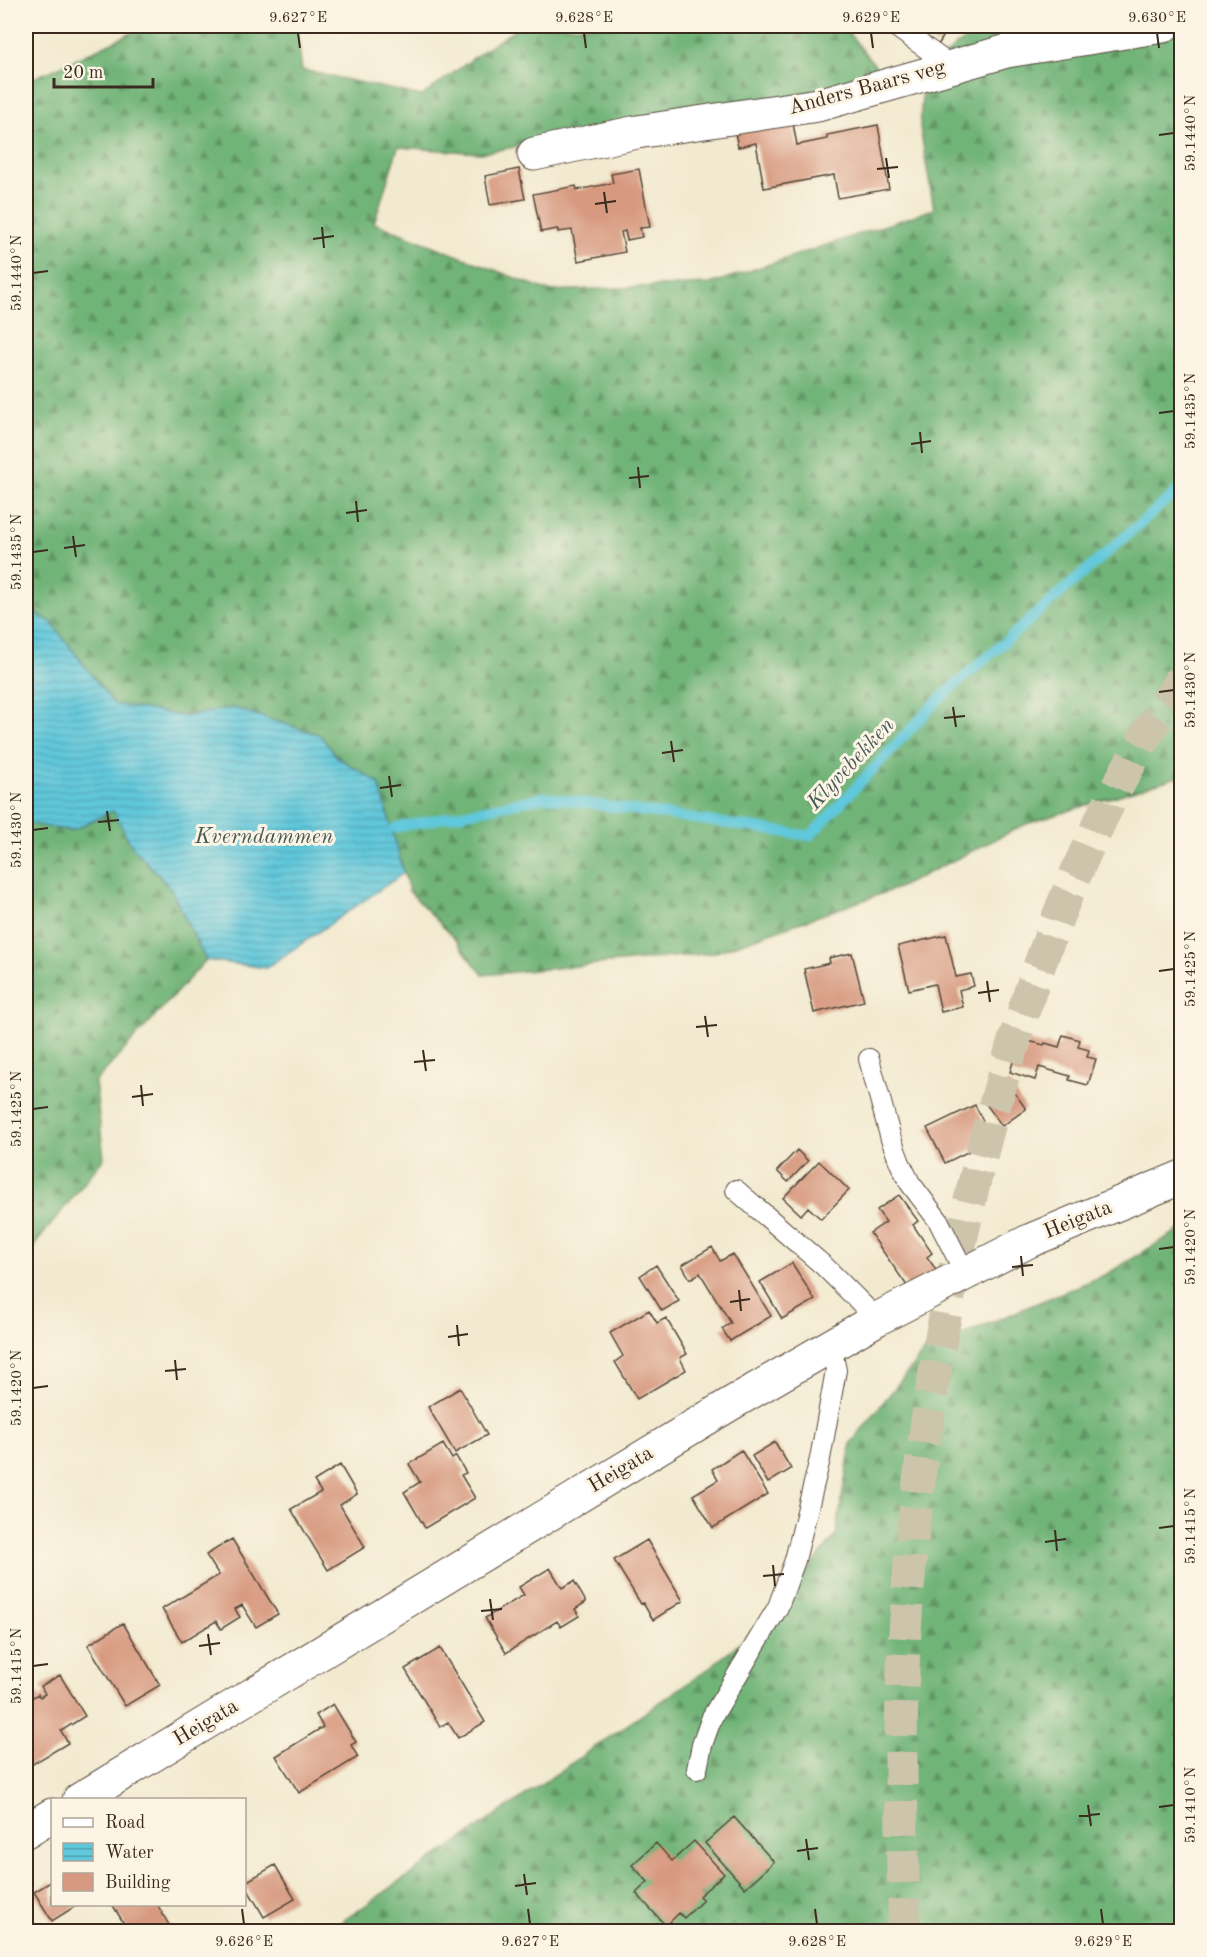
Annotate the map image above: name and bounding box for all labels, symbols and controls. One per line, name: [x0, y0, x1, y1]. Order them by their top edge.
text: 9.627°E: [269, 11, 327, 26]
text: 9.628°E: [555, 11, 613, 26]
text: 9.629°E: [842, 11, 900, 26]
text: 9.630°E: [1128, 11, 1186, 26]
scale bar: [54, 51, 153, 89]
street label: Anders Baars veg: [786, 57, 948, 119]
text: 20 m: [63, 64, 103, 82]
text: 59.1440°N: [1184, 94, 1199, 171]
text: 59.1440°N: [10, 234, 25, 311]
text: 59.1435°N: [1184, 372, 1199, 449]
text: 59.1435°N: [10, 513, 25, 590]
text: 59.1430°N: [1184, 651, 1199, 728]
water label: Klyvebekken: [803, 714, 899, 815]
text: 59.1430°N: [10, 791, 25, 868]
water label: Kverndammen: [194, 826, 334, 848]
text: 59.1425°N: [1184, 930, 1199, 1007]
text: 59.1425°N: [10, 1070, 25, 1147]
street label: Heigata: [1041, 1197, 1115, 1243]
text: 59.1420°N: [1184, 1208, 1199, 1285]
text: 59.1420°N: [10, 1349, 25, 1426]
street label: Heigata: [585, 1443, 657, 1497]
text: 59.1415°N: [1184, 1487, 1199, 1564]
text: 59.1415°N: [10, 1627, 25, 1704]
street label: Heigata: [170, 1696, 242, 1750]
text: 59.1410°N: [1184, 1766, 1199, 1843]
legend: [51, 1798, 246, 1906]
text: Road: [105, 1814, 145, 1832]
text: Water: [105, 1844, 154, 1862]
text: Building: [105, 1874, 171, 1892]
text: 9.626°E: [215, 1935, 273, 1950]
text: 9.627°E: [501, 1935, 559, 1950]
text: 9.628°E: [788, 1935, 846, 1950]
text: 9.629°E: [1074, 1935, 1132, 1950]

